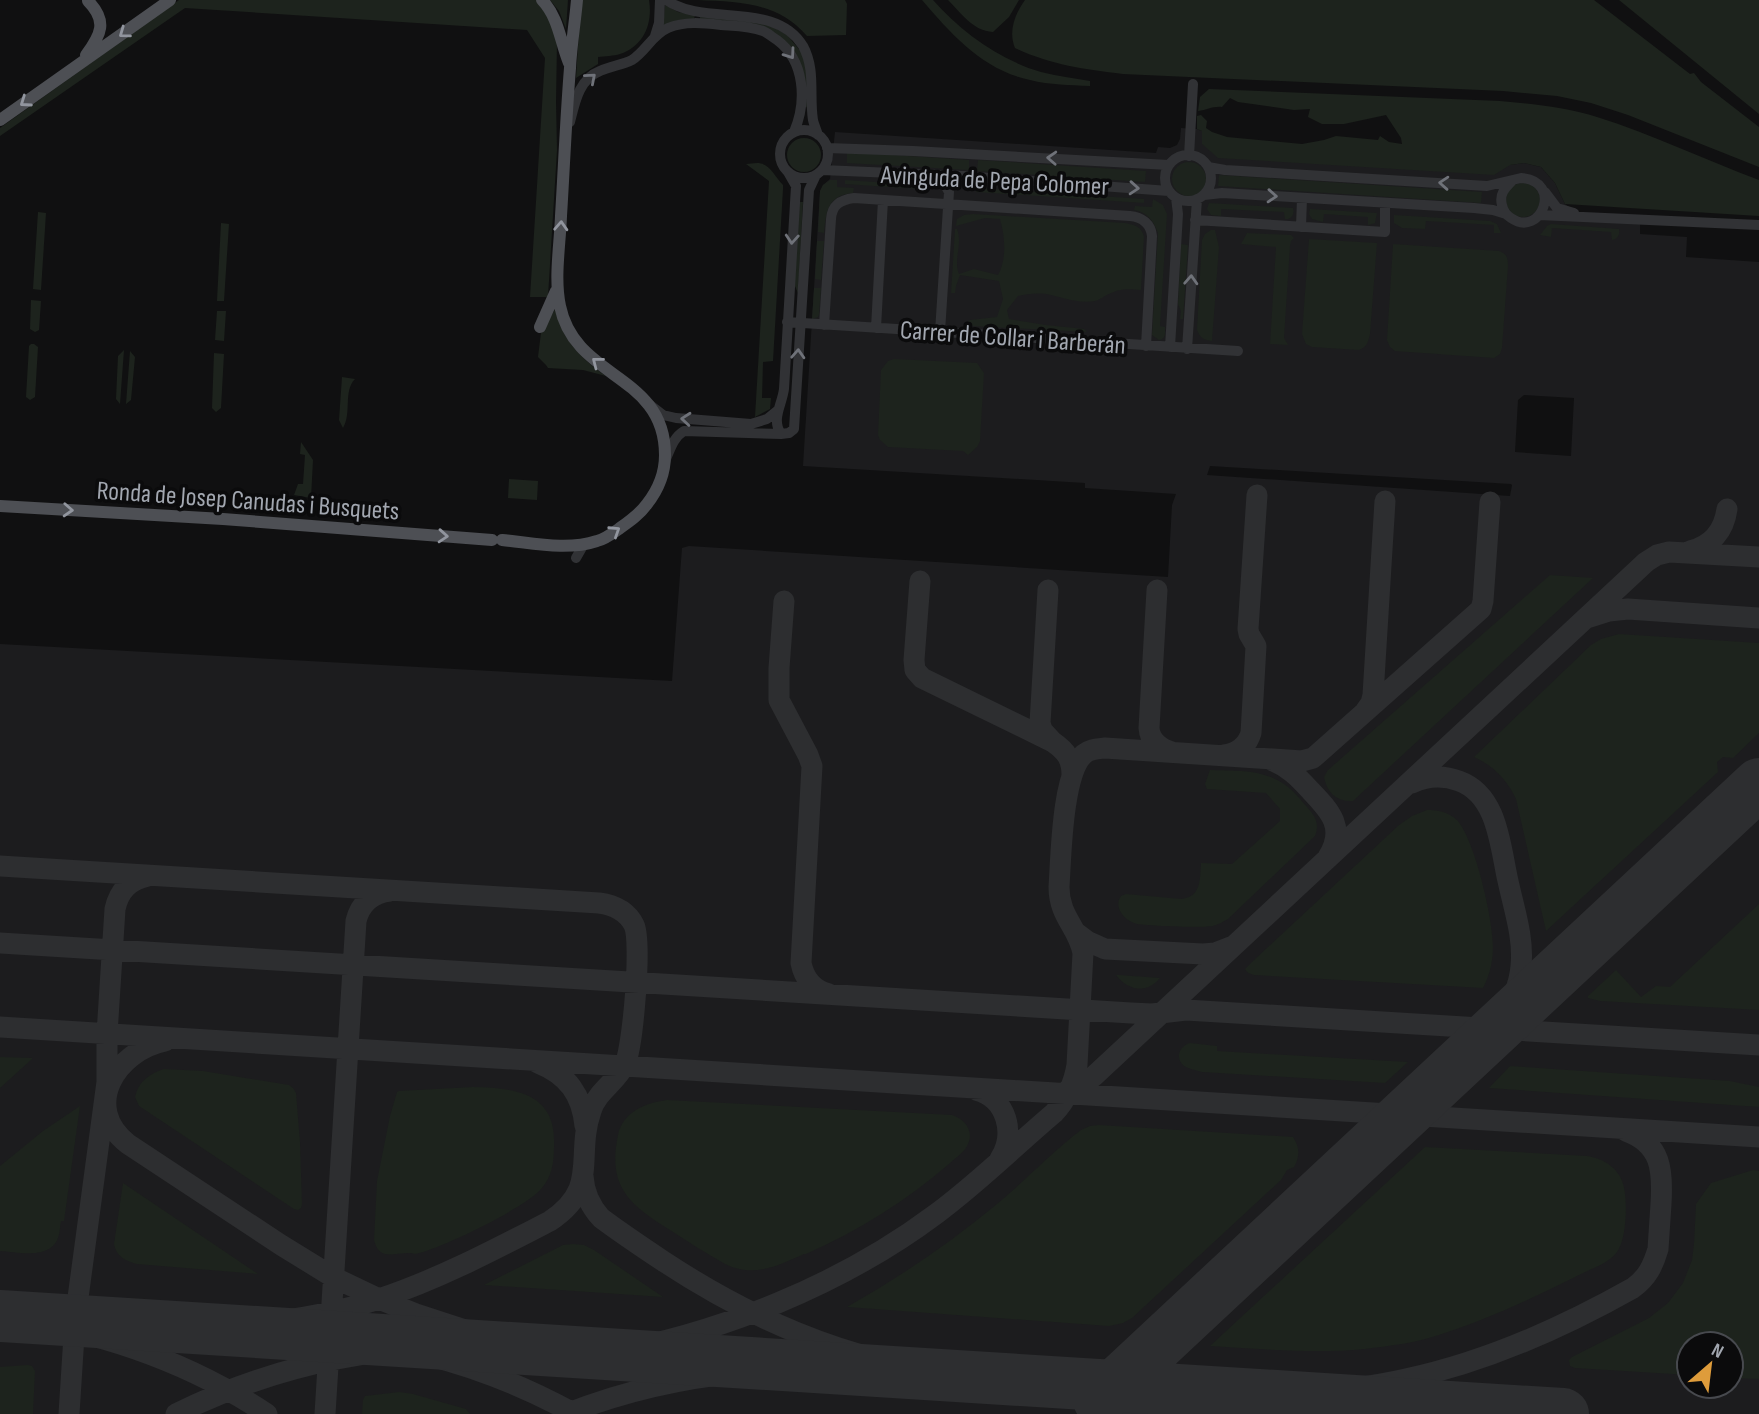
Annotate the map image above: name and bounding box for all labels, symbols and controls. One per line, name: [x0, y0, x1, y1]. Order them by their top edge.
one-way arrow: [119, 25, 132, 37]
one-way arrow: [782, 46, 794, 59]
one-way arrow: [583, 74, 596, 86]
one-way arrow: [20, 93, 33, 106]
one-way arrow: [1046, 151, 1057, 166]
street label: Avinguda de Pepa Colomer: [879, 160, 1110, 203]
one-way arrow: [1439, 176, 1450, 191]
one-way arrow: [1129, 181, 1140, 196]
one-way arrow: [1266, 188, 1277, 203]
one-way arrow: [553, 220, 568, 231]
one-way arrow: [785, 233, 800, 244]
one-way arrow: [1183, 275, 1198, 286]
street label: Carrer de Collar i Barberán: [899, 315, 1127, 362]
one-way arrow: [790, 348, 805, 359]
one-way arrow: [592, 358, 605, 371]
one-way arrow: [680, 412, 691, 427]
street label: Ronda de Josep Canudas i Busquets: [96, 475, 400, 528]
one-way arrow: [63, 502, 74, 517]
one-way arrow: [607, 526, 620, 539]
one-way arrow: [437, 528, 448, 543]
north arrow: [1675, 1330, 1745, 1400]
text: N: [1707, 1339, 1727, 1364]

